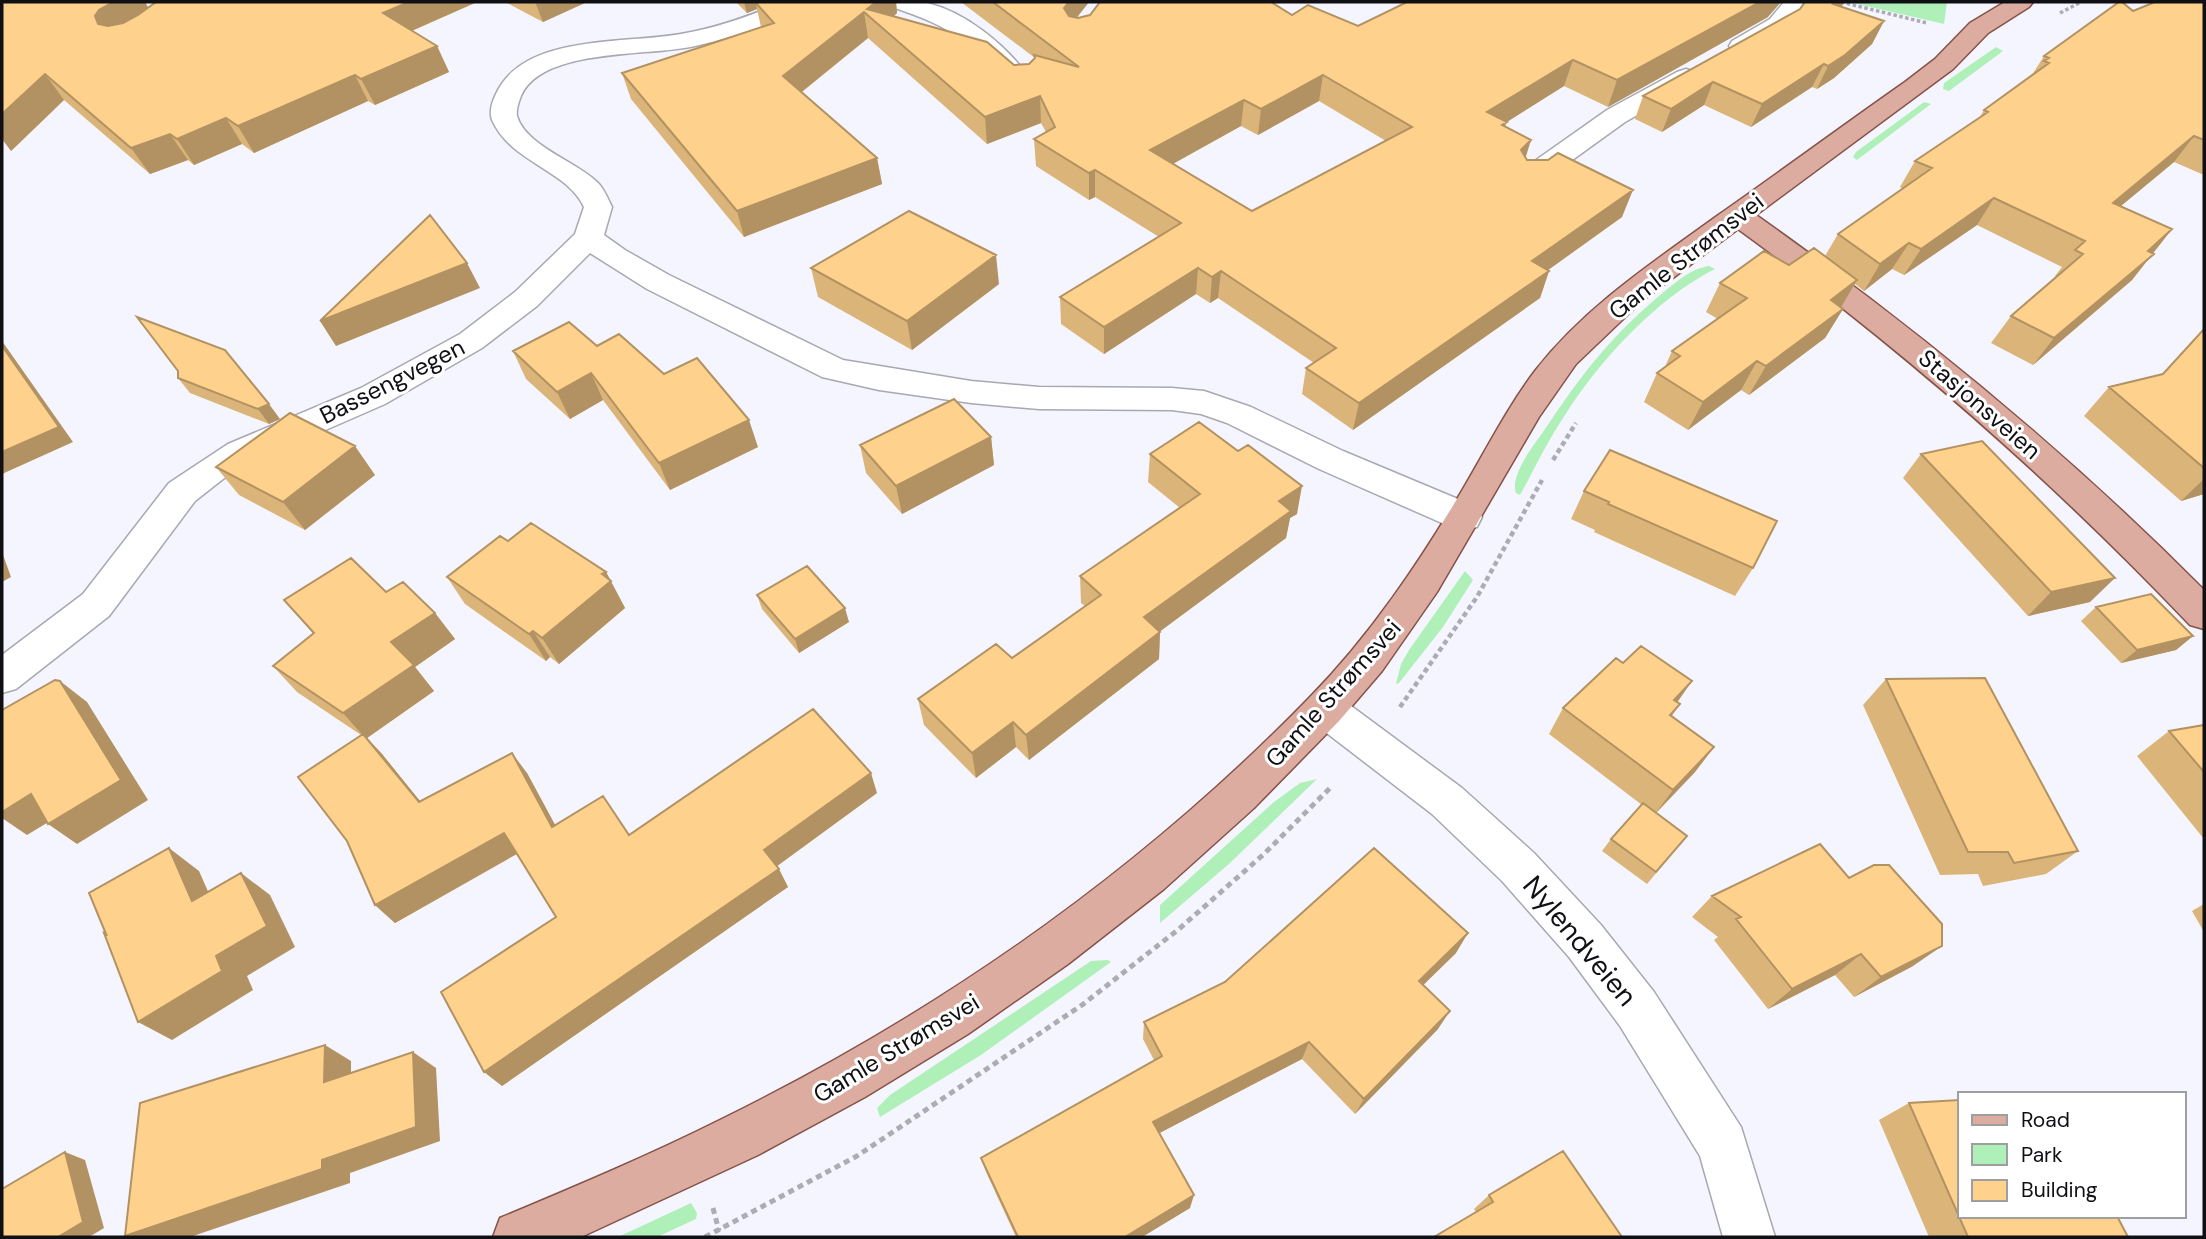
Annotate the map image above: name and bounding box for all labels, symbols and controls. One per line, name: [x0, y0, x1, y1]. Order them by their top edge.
street label: Gamle Strømsvei: [1602, 186, 1770, 326]
street label: Bassengvegen: [314, 331, 470, 431]
street label: Stasjonsveien: [1912, 342, 2048, 466]
street label: Gamle Strømsvei: [1258, 613, 1408, 773]
street label: Nylendveien: [1515, 868, 1645, 1014]
street label: Gamle Strømsvei: [807, 986, 985, 1110]
legend: [1958, 1092, 2185, 1218]
text: Road: [2021, 1106, 2070, 1134]
text: Park: [2021, 1141, 2063, 1169]
text: Building: [2021, 1176, 2098, 1204]

